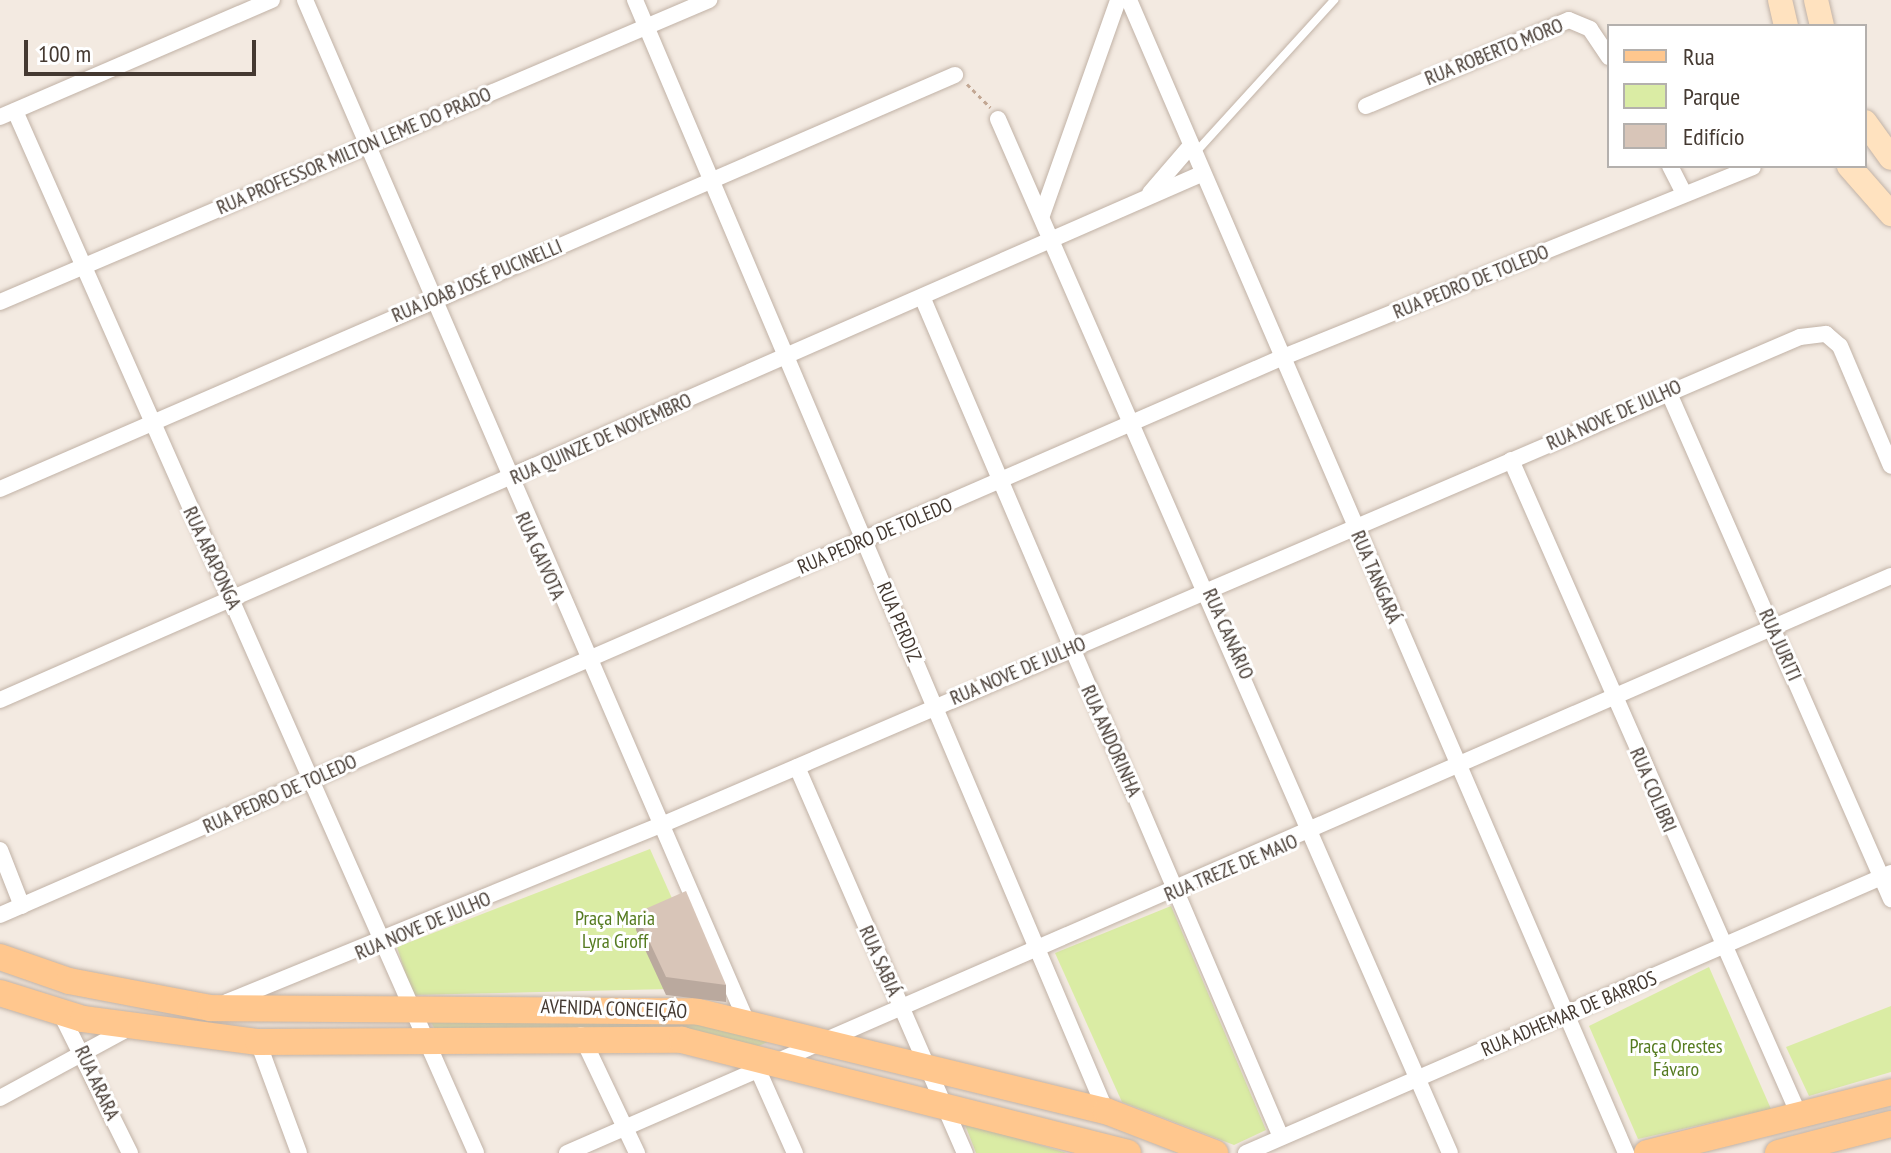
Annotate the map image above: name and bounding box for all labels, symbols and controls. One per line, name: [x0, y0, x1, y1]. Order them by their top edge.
street label: RUA ROBERTO MORO: [1421, 13, 1567, 91]
scale bar: [28, 24, 260, 74]
legend: [1607, 24, 1867, 168]
text: 100 m: [38, 38, 91, 69]
text: Rua: [1683, 41, 1715, 72]
text: Parque: [1683, 81, 1740, 112]
street label: RUA PROFESSOR MILTON LEME DO PRADO: [213, 82, 495, 220]
text: Edifício: [1683, 121, 1744, 152]
street label: RUA JOAB JOSÉ PUCINELLI: [388, 234, 566, 328]
street label: RUA PEDRO DE TOLEDO: [1389, 240, 1553, 324]
street label: RUA NOVE DE JULHO: [1543, 374, 1685, 456]
street label: RUA QUINZE DE NOVEMBRO: [506, 388, 696, 490]
street label: RUA PEDRO DE TOLEDO: [793, 492, 957, 580]
street label: RUA ARAPONGA: [178, 502, 246, 614]
street label: RUA GAIVOTA: [510, 508, 570, 604]
street label: RUA TANGARÁ: [1345, 526, 1407, 628]
street label: RUA PERDIZ: [871, 578, 927, 666]
street label: RUA CANÁRIO: [1197, 585, 1259, 683]
street label: RUA JURITI: [1753, 605, 1807, 685]
street label: RUA NOVE DE JULHO: [946, 632, 1090, 710]
street label: RUA ANDORINHA: [1076, 681, 1146, 801]
street label: RUA COLIBRI: [1624, 744, 1682, 836]
street label: RUA PEDRO DE TOLEDO: [199, 749, 361, 839]
street label: RUA TREZE DE MAIO: [1160, 829, 1302, 907]
street label: RUA NOVE DE JULHO: [351, 887, 495, 965]
park label: Praça Maria Lyra Groff: [575, 907, 655, 954]
street label: RUA SABIÁ: [854, 922, 906, 1000]
street label: RUA ADHEMAR DE BARROS: [1477, 966, 1661, 1062]
street label: AVENIDA CONCEIÇÃO: [540, 994, 688, 1024]
park label: Praça Orestes Fávaro: [1629, 1034, 1723, 1081]
street label: RUA ARARA: [69, 1042, 125, 1124]

